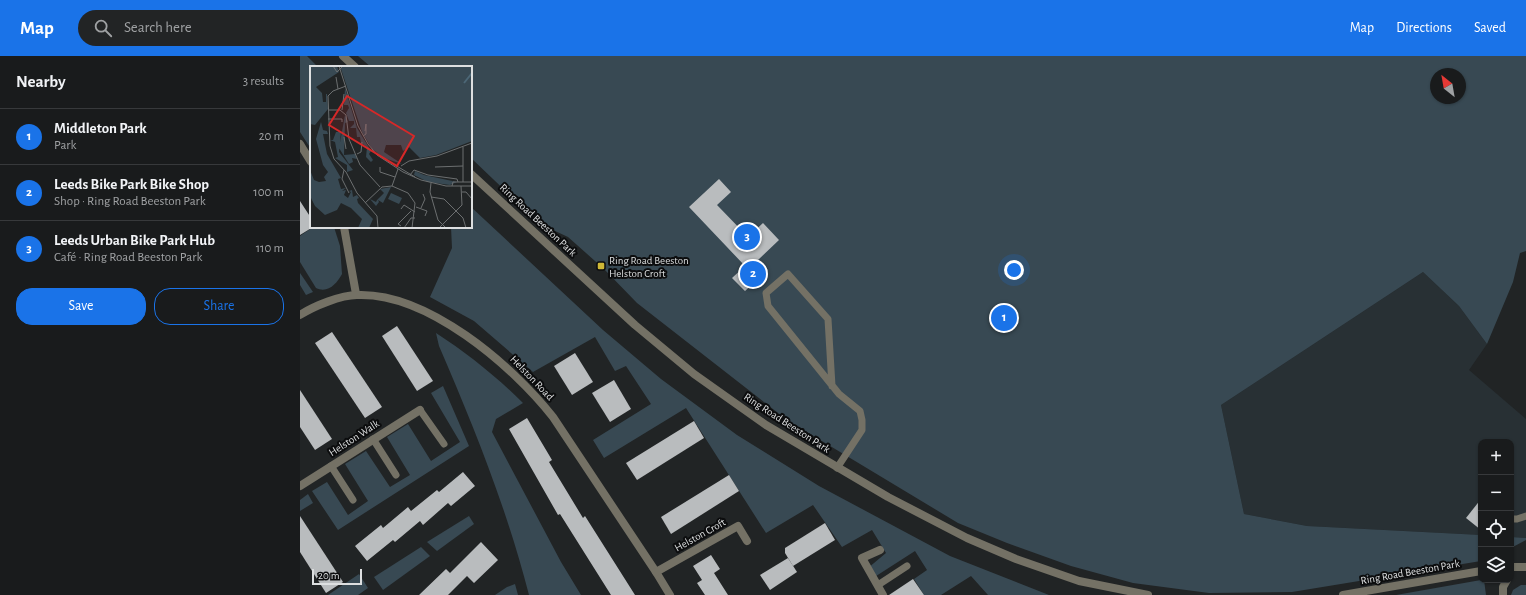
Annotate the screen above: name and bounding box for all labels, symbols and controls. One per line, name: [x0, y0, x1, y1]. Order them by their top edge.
search box: [78, 10, 358, 46]
icon: search: [92, 17, 114, 39]
text: Map: [20, 19, 54, 38]
text: Search here: [124, 20, 192, 35]
text: Map: [1350, 21, 1374, 35]
text: Directions: [1396, 21, 1452, 35]
text: Saved: [1474, 21, 1506, 35]
inset map: [310, 66, 472, 228]
north arrow: [1430, 68, 1466, 104]
text: Nearby: [16, 73, 66, 90]
text: 3 results: [243, 75, 284, 88]
text: Middleton Park: [54, 121, 147, 136]
text: 1: [27, 130, 31, 143]
text: 20 m: [259, 130, 284, 143]
text: Park: [54, 139, 76, 152]
text: Leeds Bike Park Bike Shop: [54, 177, 209, 192]
street label: Ring Road Beeston Park: [498, 182, 578, 258]
text: 2: [26, 186, 32, 199]
text: 100 m: [253, 186, 284, 199]
text: Shop · Ring Road Beeston Park: [54, 195, 206, 208]
pin: 3: [734, 222, 760, 252]
text: Leeds Urban Bike Park Hub: [54, 233, 215, 248]
text: 3: [26, 242, 32, 255]
text: 110 m: [256, 242, 284, 255]
text: Café · Ring Road Beeston Park: [54, 251, 202, 264]
place label: Ring Road Beeston Helston Croft: [609, 255, 689, 279]
pin: 2: [740, 259, 766, 289]
your location: [1004, 260, 1024, 280]
marker: Ring Road Beeston Helston Croft: [596, 261, 606, 271]
button: Save: [16, 288, 146, 325]
button: Share: [154, 288, 284, 325]
pin: 1: [991, 303, 1017, 333]
street label: Helston Road: [508, 354, 556, 403]
street label: Ring Road Beeston Park: [742, 391, 832, 455]
street label: Helston Walk: [327, 418, 381, 458]
map controls: [1478, 439, 1514, 583]
button: +: [1478, 439, 1514, 475]
button: −: [1478, 475, 1514, 511]
button: locate: [1478, 511, 1514, 547]
street label: Helston Croft: [673, 516, 728, 553]
button: layers: [1478, 547, 1514, 583]
street label: Ring Road Beeston Park: [1360, 558, 1460, 586]
scale bar: [312, 567, 362, 586]
text: 20 m: [318, 570, 339, 581]

